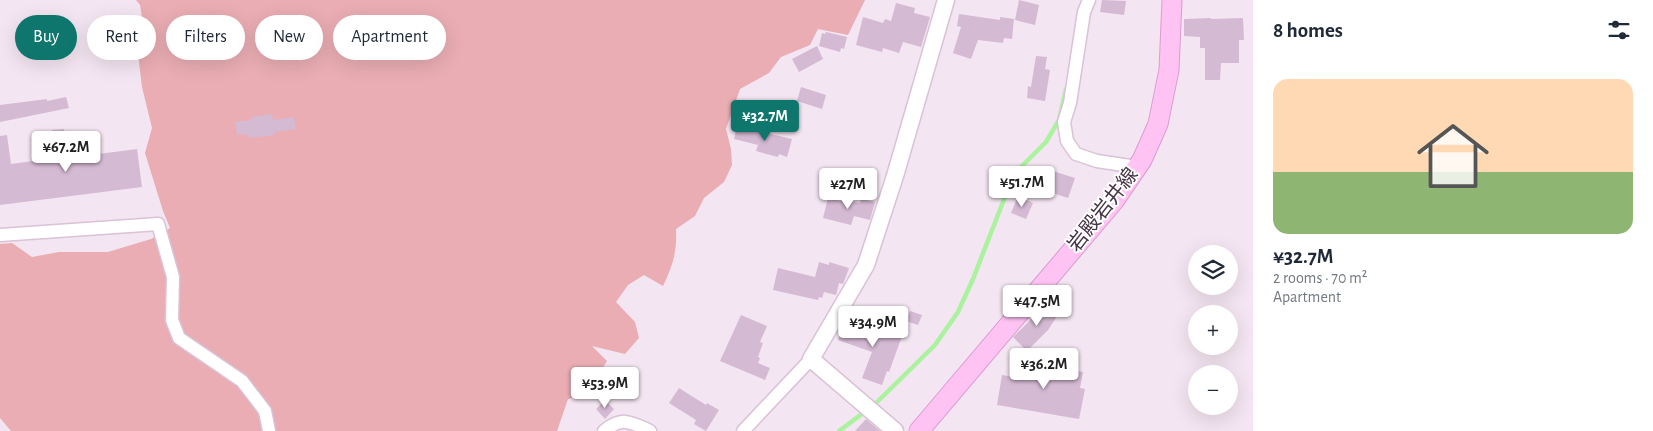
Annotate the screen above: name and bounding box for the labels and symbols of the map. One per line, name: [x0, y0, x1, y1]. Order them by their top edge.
pin: ¥32.7M: [724, 100, 806, 142]
pin: ¥67.2M: [25, 130, 107, 173]
street label: 岩殿岩井線: [1063, 163, 1142, 256]
pin: ¥51.7M: [981, 166, 1063, 208]
pin: ¥27M: [818, 168, 878, 210]
pin: ¥47.5M: [996, 284, 1078, 327]
pin: ¥34.9M: [832, 306, 914, 348]
pin: ¥36.2M: [1003, 348, 1085, 390]
pin: ¥53.9M: [564, 366, 646, 409]

